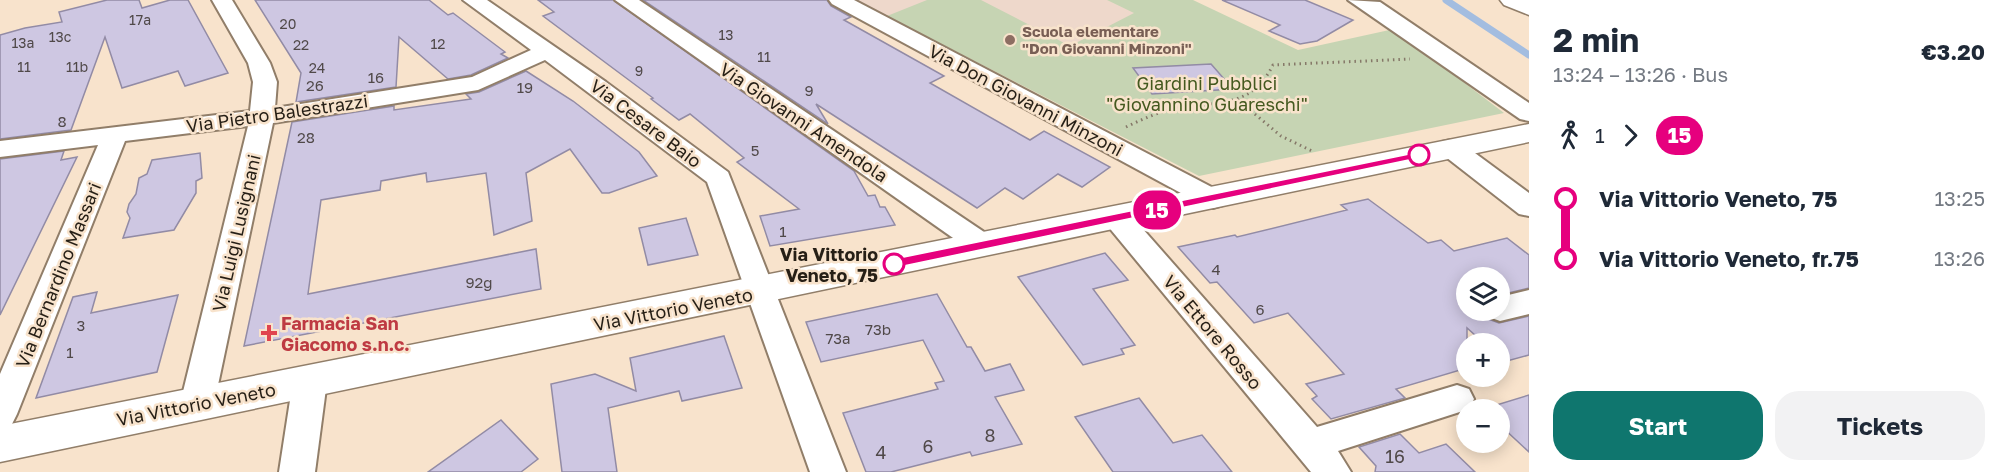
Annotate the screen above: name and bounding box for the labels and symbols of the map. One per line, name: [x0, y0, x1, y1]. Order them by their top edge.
house number: 17a: [129, 11, 151, 28]
house number: 20: [280, 15, 296, 32]
place label: Scuola elementare "Don Giovanni Minzoni": [1022, 22, 1192, 57]
house number: 13: [719, 26, 733, 43]
house number: 13c: [49, 28, 72, 45]
marker: Scuola elementare "Don Giovanni Minzoni": [1003, 33, 1017, 47]
house number: 13a: [12, 34, 34, 51]
house number: 12: [431, 35, 445, 52]
house number: 22: [293, 36, 309, 53]
street label: Via Don Giovanni Minzoni: [925, 39, 1127, 161]
house number: 11: [757, 48, 771, 65]
house number: 11: [17, 58, 31, 75]
house number: 11b: [66, 58, 88, 75]
street label: Via Giovanni Amendola: [716, 58, 892, 186]
house number: 24: [309, 59, 325, 76]
house number: 9: [635, 62, 643, 79]
house number: 16: [368, 68, 384, 86]
park label: Giardini Pubblici "Giovannino Guareschi": [1106, 72, 1308, 115]
street label: Via Cesare Baio: [586, 74, 706, 172]
house number: 26: [306, 76, 324, 94]
house number: 19: [517, 78, 533, 96]
house number: 9: [804, 81, 814, 99]
street label: Via Pietro Balestrazzi: [185, 89, 369, 137]
house number: 8: [57, 112, 67, 130]
house number: 28: [297, 128, 315, 146]
house number: 5: [751, 141, 759, 159]
unlabelled marker: [1408, 144, 1430, 166]
street label: Via Luigi Lusignani: [207, 152, 265, 314]
street label: Via Bernardino Massari: [11, 179, 105, 371]
line badge: 15: [1130, 190, 1184, 230]
house number: 1: [779, 222, 787, 240]
place label: Via Vittorio Veneto, 75: [780, 243, 878, 286]
marker: Via Vittorio Veneto, 75: [883, 253, 905, 275]
house number: 4: [1211, 260, 1221, 278]
street label: Via Ettore Rosso: [1159, 271, 1267, 393]
house number: 92g: [465, 273, 493, 291]
street label: Via Vittorio Veneto: [592, 283, 754, 335]
house number: 6: [1255, 300, 1265, 318]
place label: Farmacia San Giacomo s.n.c.: [281, 312, 410, 355]
house number: 3: [77, 316, 85, 334]
house number: 73b: [865, 320, 891, 338]
marker: Farmacia San Giacomo s.n.c.: [262, 326, 276, 340]
house number: 73a: [825, 329, 851, 347]
house number: 1: [66, 343, 74, 361]
street label: Via Vittorio Veneto: [115, 378, 277, 430]
house number: 8: [985, 424, 995, 446]
house number: 6: [923, 435, 933, 457]
house number: 4: [876, 441, 887, 463]
house number: 16: [1385, 445, 1405, 467]

